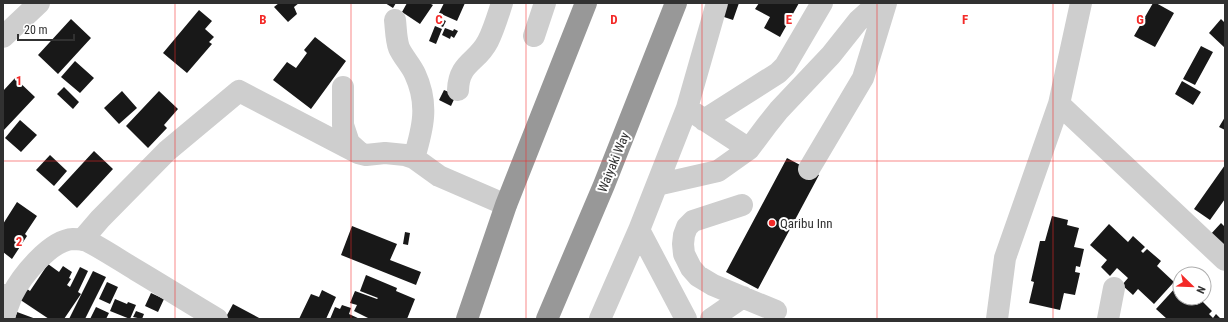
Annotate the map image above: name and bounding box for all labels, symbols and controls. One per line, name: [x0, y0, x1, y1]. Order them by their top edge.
text: B: [259, 12, 267, 27]
text: C: [435, 12, 443, 27]
text: D: [610, 12, 618, 27]
text: E: [786, 12, 793, 27]
text: F: [962, 12, 968, 27]
text: G: [1136, 12, 1144, 27]
scale bar: [18, 16, 74, 42]
text: 20 m: [24, 23, 48, 37]
text: 1: [16, 73, 22, 88]
street label: Waiyaki Way: [595, 129, 633, 194]
place label: Qaribu Inn: [780, 216, 833, 231]
marker: Qaribu Inn: [767, 218, 777, 228]
text: 2: [16, 234, 23, 249]
north arrow: [1172, 266, 1212, 306]
text: N: [1193, 284, 1208, 296]

